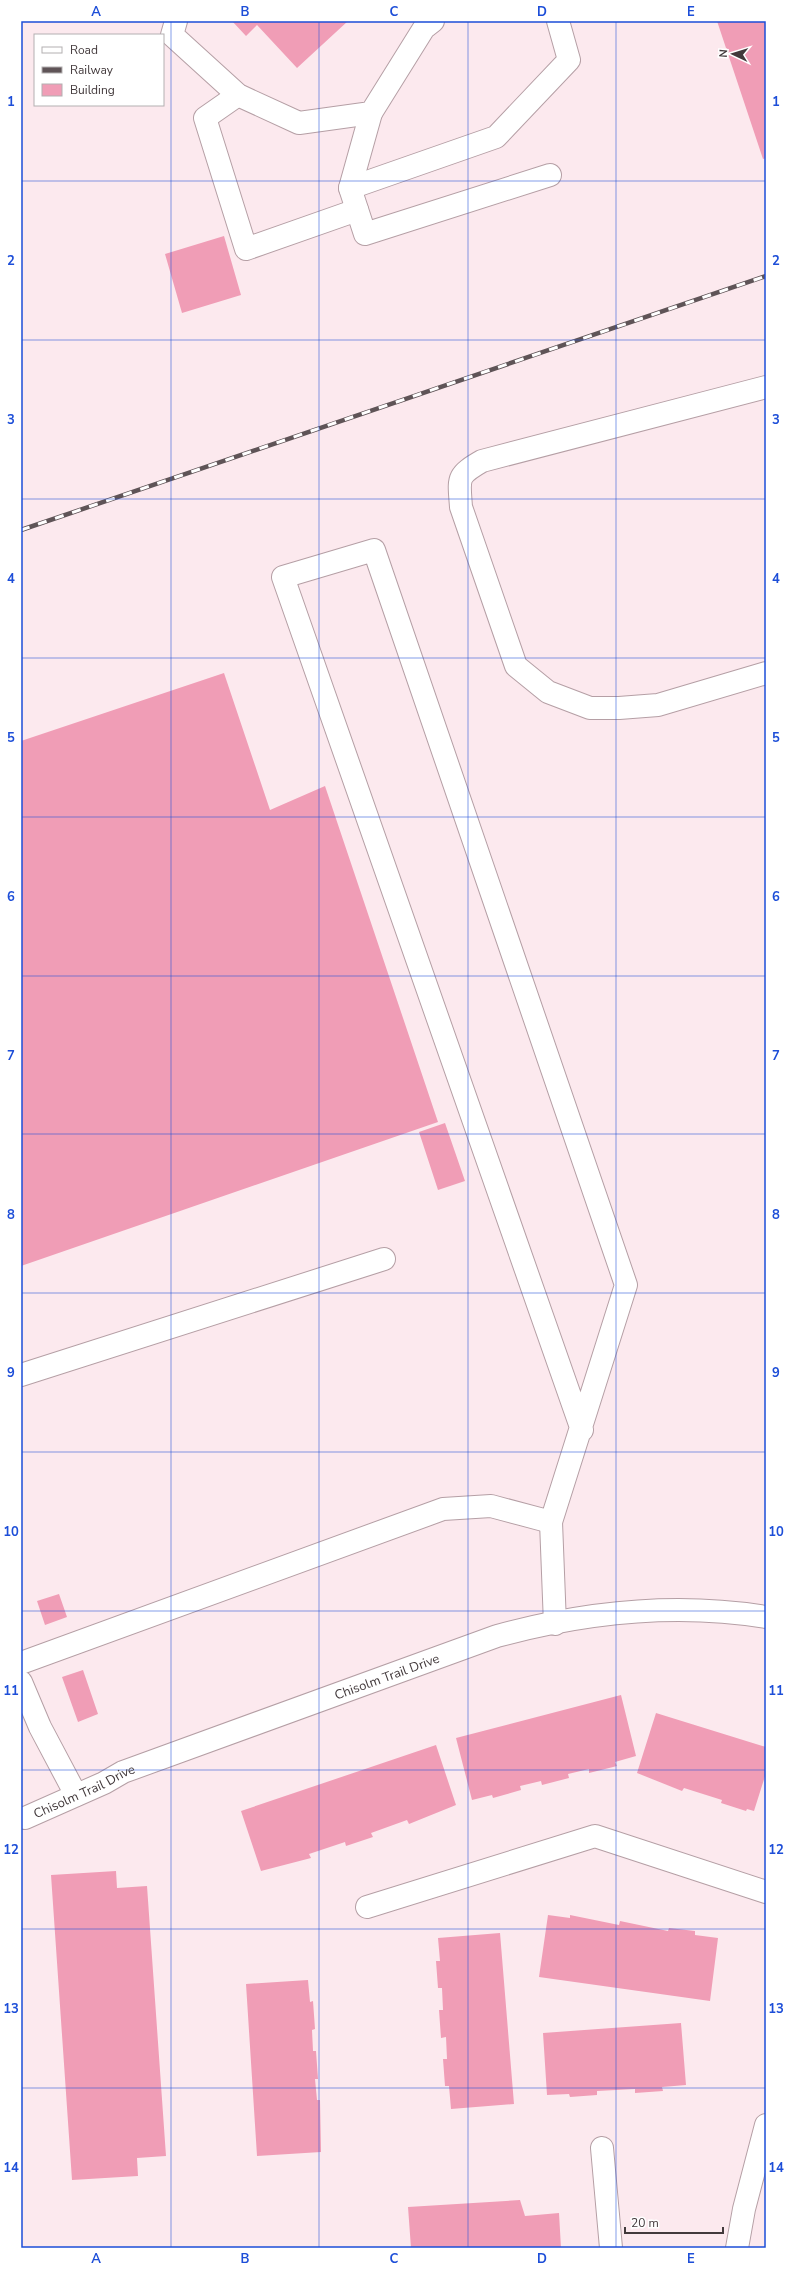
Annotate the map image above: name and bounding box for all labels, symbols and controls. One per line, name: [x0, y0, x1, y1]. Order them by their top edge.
text: A: [91, 3, 101, 21]
text: B: [241, 3, 250, 21]
text: C: [390, 3, 399, 21]
text: D: [537, 3, 547, 21]
text: E: [687, 3, 695, 21]
legend: [34, 34, 164, 106]
north arrow: [713, 34, 753, 74]
text: Road: [70, 42, 98, 58]
text: N: [716, 49, 731, 58]
text: Railway: [70, 62, 114, 78]
text: Building: [70, 82, 115, 98]
text: 1: [7, 93, 15, 111]
text: 1: [772, 93, 780, 111]
text: 2: [7, 252, 15, 270]
text: 2: [772, 252, 780, 270]
text: 3: [7, 411, 15, 429]
text: 3: [772, 411, 780, 429]
text: 4: [7, 570, 15, 588]
text: 4: [772, 570, 780, 588]
text: 5: [7, 729, 15, 747]
text: 5: [772, 729, 780, 747]
text: 6: [7, 888, 15, 906]
text: 6: [772, 888, 780, 906]
text: 7: [7, 1047, 15, 1065]
text: 7: [772, 1047, 780, 1065]
text: 8: [7, 1206, 15, 1224]
text: 8: [772, 1206, 780, 1224]
text: 9: [7, 1364, 15, 1382]
text: 9: [772, 1364, 780, 1382]
text: 10: [3, 1523, 19, 1541]
text: 10: [768, 1523, 784, 1541]
street label: Chisolm Trail Drive: [332, 1650, 442, 1704]
text: 11: [3, 1682, 19, 1700]
text: 11: [768, 1682, 784, 1700]
street label: Chisolm Trail Drive: [31, 1760, 138, 1823]
text: 12: [3, 1841, 19, 1859]
text: 12: [768, 1841, 784, 1859]
text: 13: [3, 2000, 19, 2018]
text: 13: [768, 2000, 784, 2018]
text: 14: [3, 2159, 19, 2177]
text: 14: [768, 2159, 784, 2177]
scale bar: [625, 2209, 723, 2235]
text: 20 m: [631, 2215, 659, 2231]
text: A: [91, 2250, 101, 2268]
text: B: [241, 2250, 250, 2268]
text: C: [390, 2250, 399, 2268]
text: D: [537, 2250, 547, 2268]
text: E: [687, 2250, 695, 2268]

